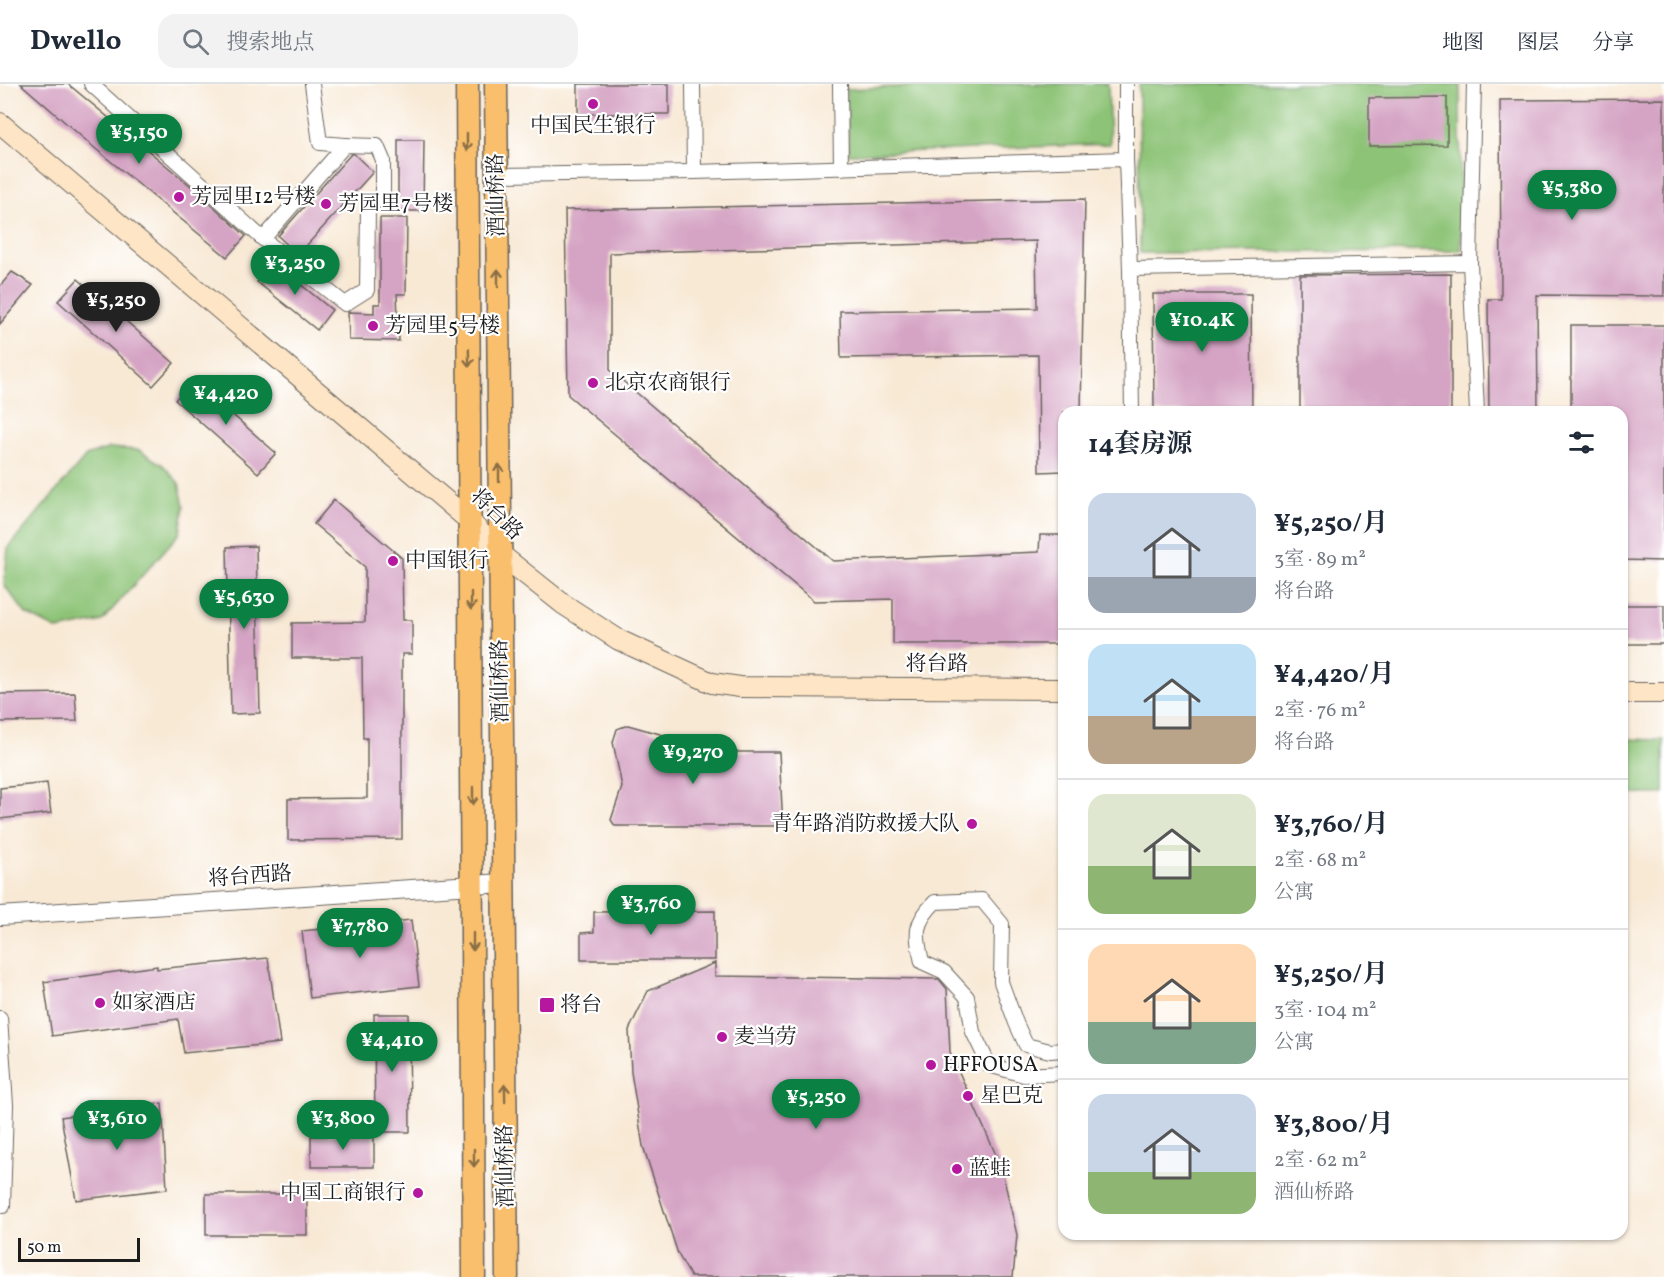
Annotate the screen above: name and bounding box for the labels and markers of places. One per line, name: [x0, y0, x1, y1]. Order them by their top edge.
marker: 中国民生银行: [586, 97, 600, 111]
place label: 中国民生银行: [530, 112, 656, 141]
pin: ¥5,150: [90, 114, 188, 165]
pin: ¥5,380: [1523, 170, 1621, 221]
place label: 芳园里12号楼: [191, 183, 315, 212]
marker: 芳园里12号楼: [172, 190, 186, 204]
place label: 芳园里7号楼: [338, 190, 453, 219]
marker: 芳园里7号楼: [319, 197, 333, 211]
pin: ¥3,250: [246, 245, 344, 296]
pin: ¥5,250: [67, 282, 165, 333]
pin: ¥10.4K: [1153, 302, 1251, 353]
place label: 芳园里5号楼: [385, 312, 500, 341]
marker: 芳园里5号楼: [366, 319, 380, 333]
place label: 北京农商银行: [605, 369, 731, 398]
pin: ¥4,420: [177, 375, 275, 426]
marker: 北京农商银行: [586, 376, 600, 390]
place label: 中国银行: [405, 547, 489, 576]
marker: 中国银行: [386, 554, 400, 568]
pin: ¥5,630: [195, 579, 293, 630]
pin: ¥9,270: [644, 734, 742, 785]
place label: 青年路消防救援大队: [771, 810, 960, 839]
marker: 青年路消防救援大队: [965, 817, 979, 831]
pin: ¥3,760: [602, 885, 700, 936]
pin: ¥7,780: [311, 908, 409, 959]
place label: 如家酒店: [112, 989, 196, 1018]
place label: 将台: [560, 991, 602, 1020]
marker: 如家酒店: [93, 996, 107, 1010]
marker: 将台: [538, 996, 556, 1014]
pin: ¥4,410: [343, 1022, 441, 1073]
place label: 麦当劳: [734, 1023, 797, 1052]
marker: 麦当劳: [715, 1030, 729, 1044]
place label: HFFOUSA: [943, 1051, 1038, 1080]
marker: HFFOUSA: [924, 1058, 938, 1072]
pin: ¥5,250: [767, 1079, 865, 1130]
place label: 星巴克: [980, 1082, 1043, 1111]
marker: 星巴克: [961, 1089, 975, 1103]
pin: ¥3,610: [68, 1100, 166, 1151]
pin: ¥3,800: [294, 1100, 392, 1151]
place label: 蓝蛙: [969, 1155, 1011, 1184]
marker: 蓝蛙: [950, 1162, 964, 1176]
place label: 中国工商银行: [280, 1179, 406, 1208]
marker: 中国工商银行: [411, 1186, 425, 1200]

